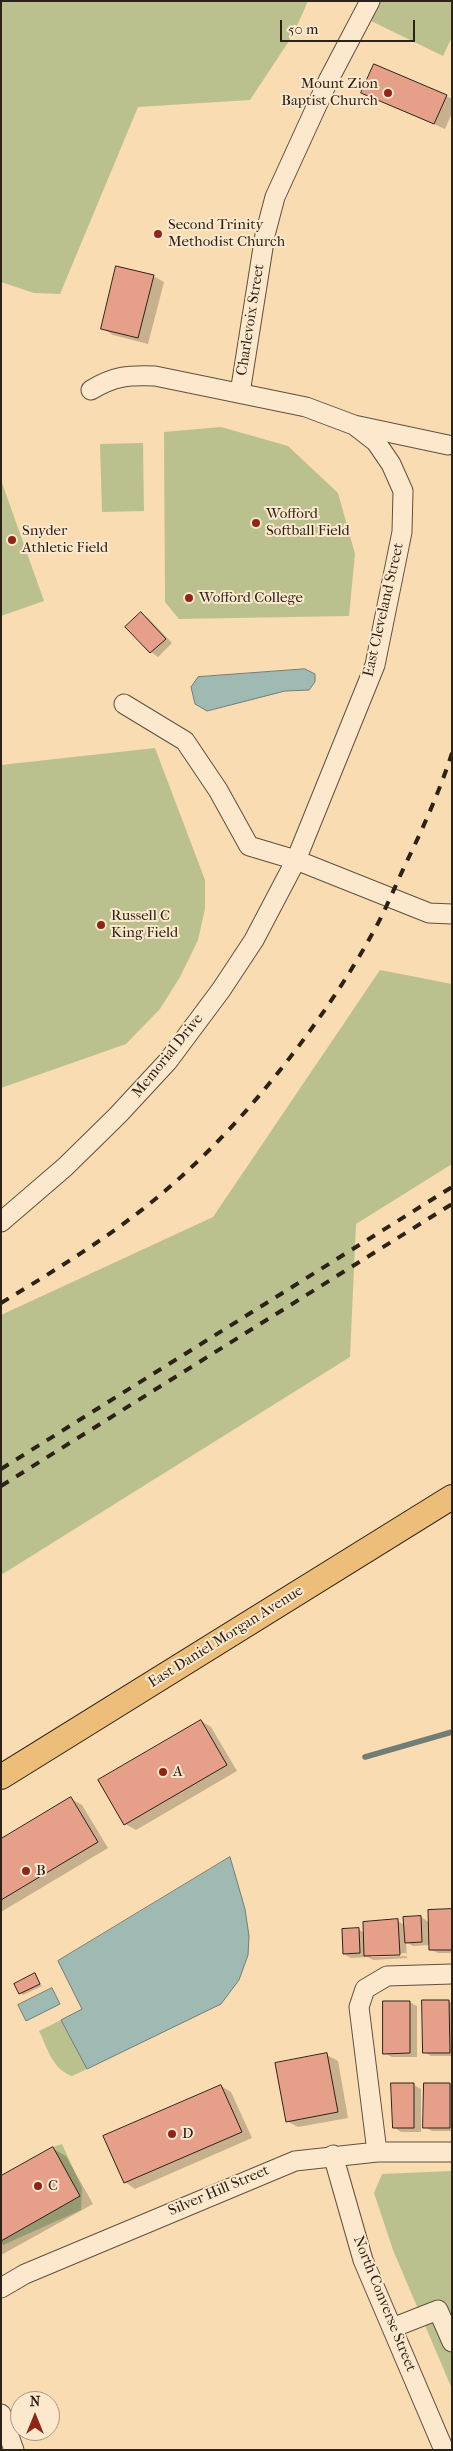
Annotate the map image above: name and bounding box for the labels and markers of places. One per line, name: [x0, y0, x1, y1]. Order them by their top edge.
place label: Mount Zion Baptist Church: [281, 75, 378, 110]
marker: Mount Zion Baptist Church: [382, 87, 394, 99]
place label: Second Trinity Methodist Church: [168, 216, 285, 251]
marker: Second Trinity Methodist Church: [152, 228, 164, 240]
place label: Wofford Softball Field: [266, 505, 350, 540]
marker: Wofford Softball Field: [250, 517, 262, 529]
place label: Snyder Athletic Field: [22, 522, 108, 557]
marker: Snyder Athletic Field: [6, 534, 18, 546]
place label: Wofford College: [199, 589, 303, 607]
marker: Wofford College: [183, 592, 195, 604]
place label: Russell C King Field: [111, 907, 178, 942]
marker: Russell C King Field: [95, 919, 107, 931]
place label: A: [173, 1763, 183, 1781]
marker: A: [157, 1766, 169, 1778]
place label: B: [36, 1862, 46, 1880]
marker: B: [20, 1865, 32, 1877]
place label: D: [182, 2125, 193, 2143]
marker: D: [166, 2128, 178, 2140]
place label: C: [48, 2177, 58, 2195]
marker: C: [32, 2180, 44, 2192]

